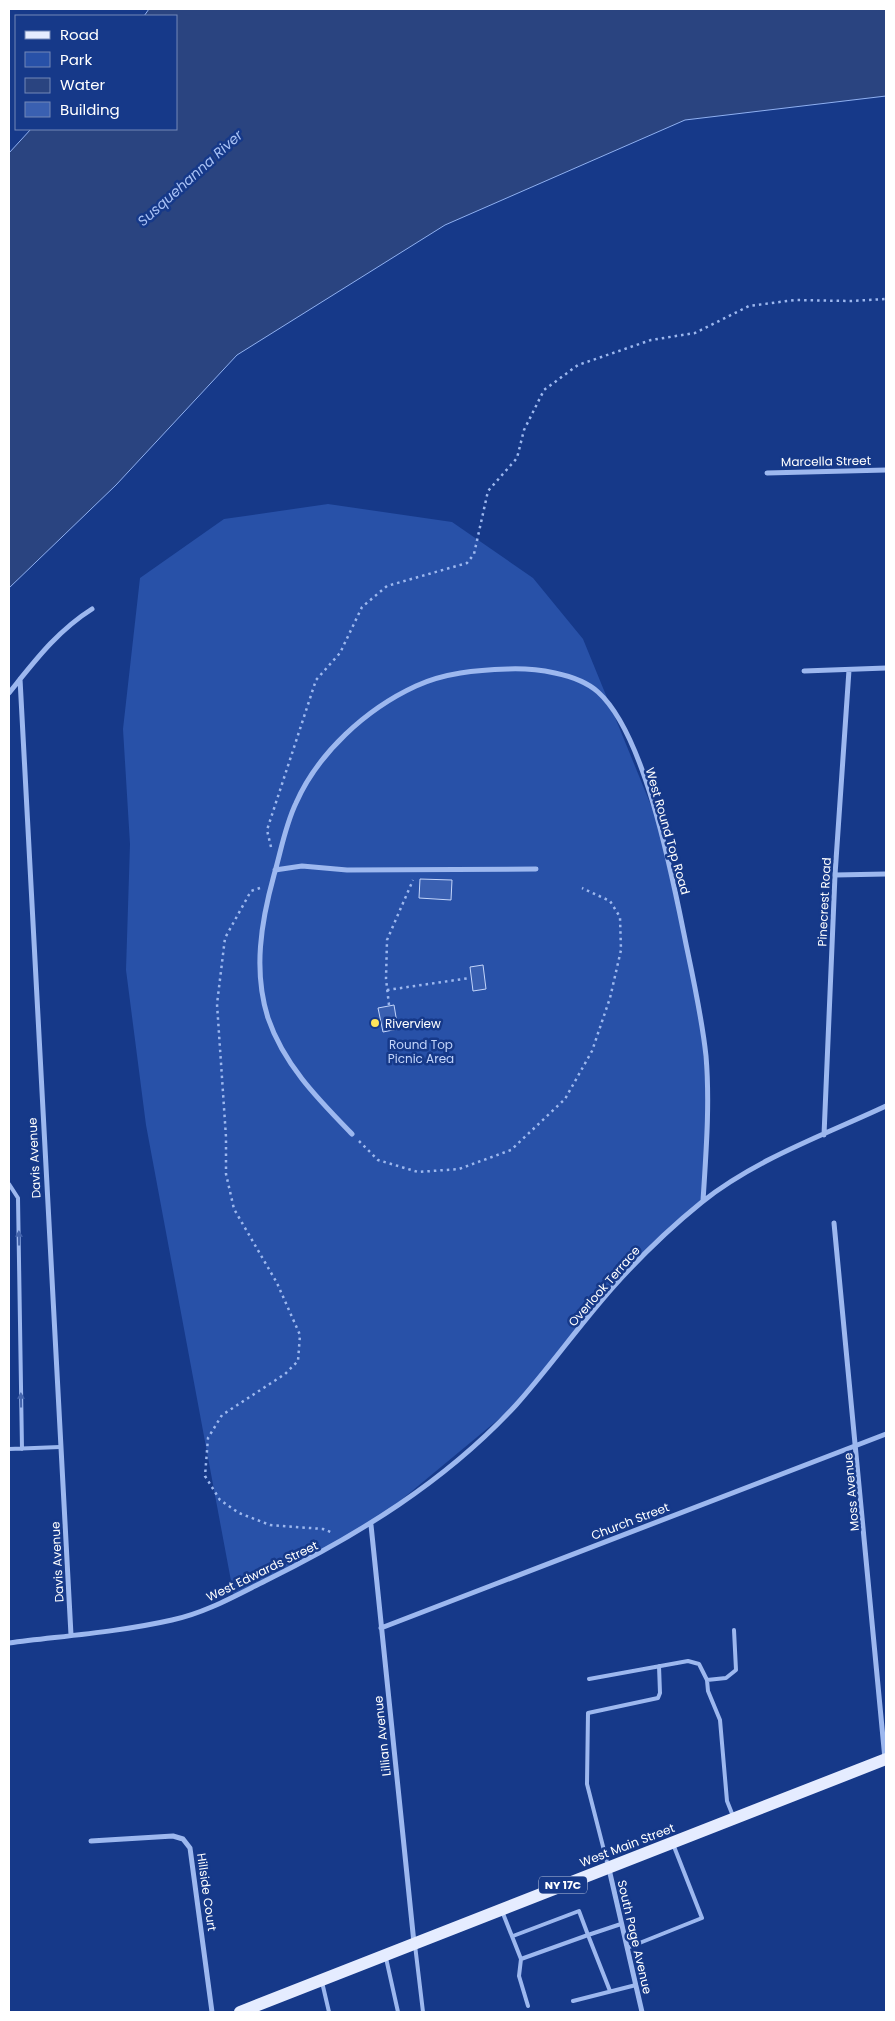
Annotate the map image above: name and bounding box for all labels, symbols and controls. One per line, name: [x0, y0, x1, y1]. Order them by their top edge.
legend: [15, 15, 178, 130]
text: Road: [60, 24, 99, 45]
text: Park: [60, 49, 92, 70]
text: Water: [60, 74, 106, 95]
text: Building: [60, 99, 120, 120]
water label: Susquehanna River: [133, 125, 248, 231]
street label: Marcella Street: [781, 452, 871, 470]
street label: West Round Top Road: [642, 766, 694, 896]
street label: Pinecrest Road: [813, 857, 835, 947]
place label: Riverview: [385, 1015, 441, 1032]
marker: Riverview: [369, 1017, 381, 1029]
park label: Round Top Picnic Area: [388, 1036, 454, 1067]
street label: Davis Avenue: [23, 1117, 45, 1199]
one-way arrow: [14, 1230, 22, 1246]
street label: Overlook Terrace: [564, 1242, 644, 1330]
one-way arrow: [17, 1392, 25, 1408]
street label: Moss Avenue: [839, 1452, 863, 1532]
street label: Church Street: [588, 1498, 672, 1544]
street label: Davis Avenue: [46, 1521, 68, 1603]
street label: West Edwards Street: [203, 1537, 321, 1605]
street label: Lillian Avenue: [369, 1695, 395, 1777]
street label: West Main Street: [577, 1819, 677, 1871]
street label: Hillside Court: [193, 1852, 221, 1932]
road number: NY 17C: [539, 1876, 587, 1894]
street label: South Page Avenue: [614, 1878, 656, 1996]

